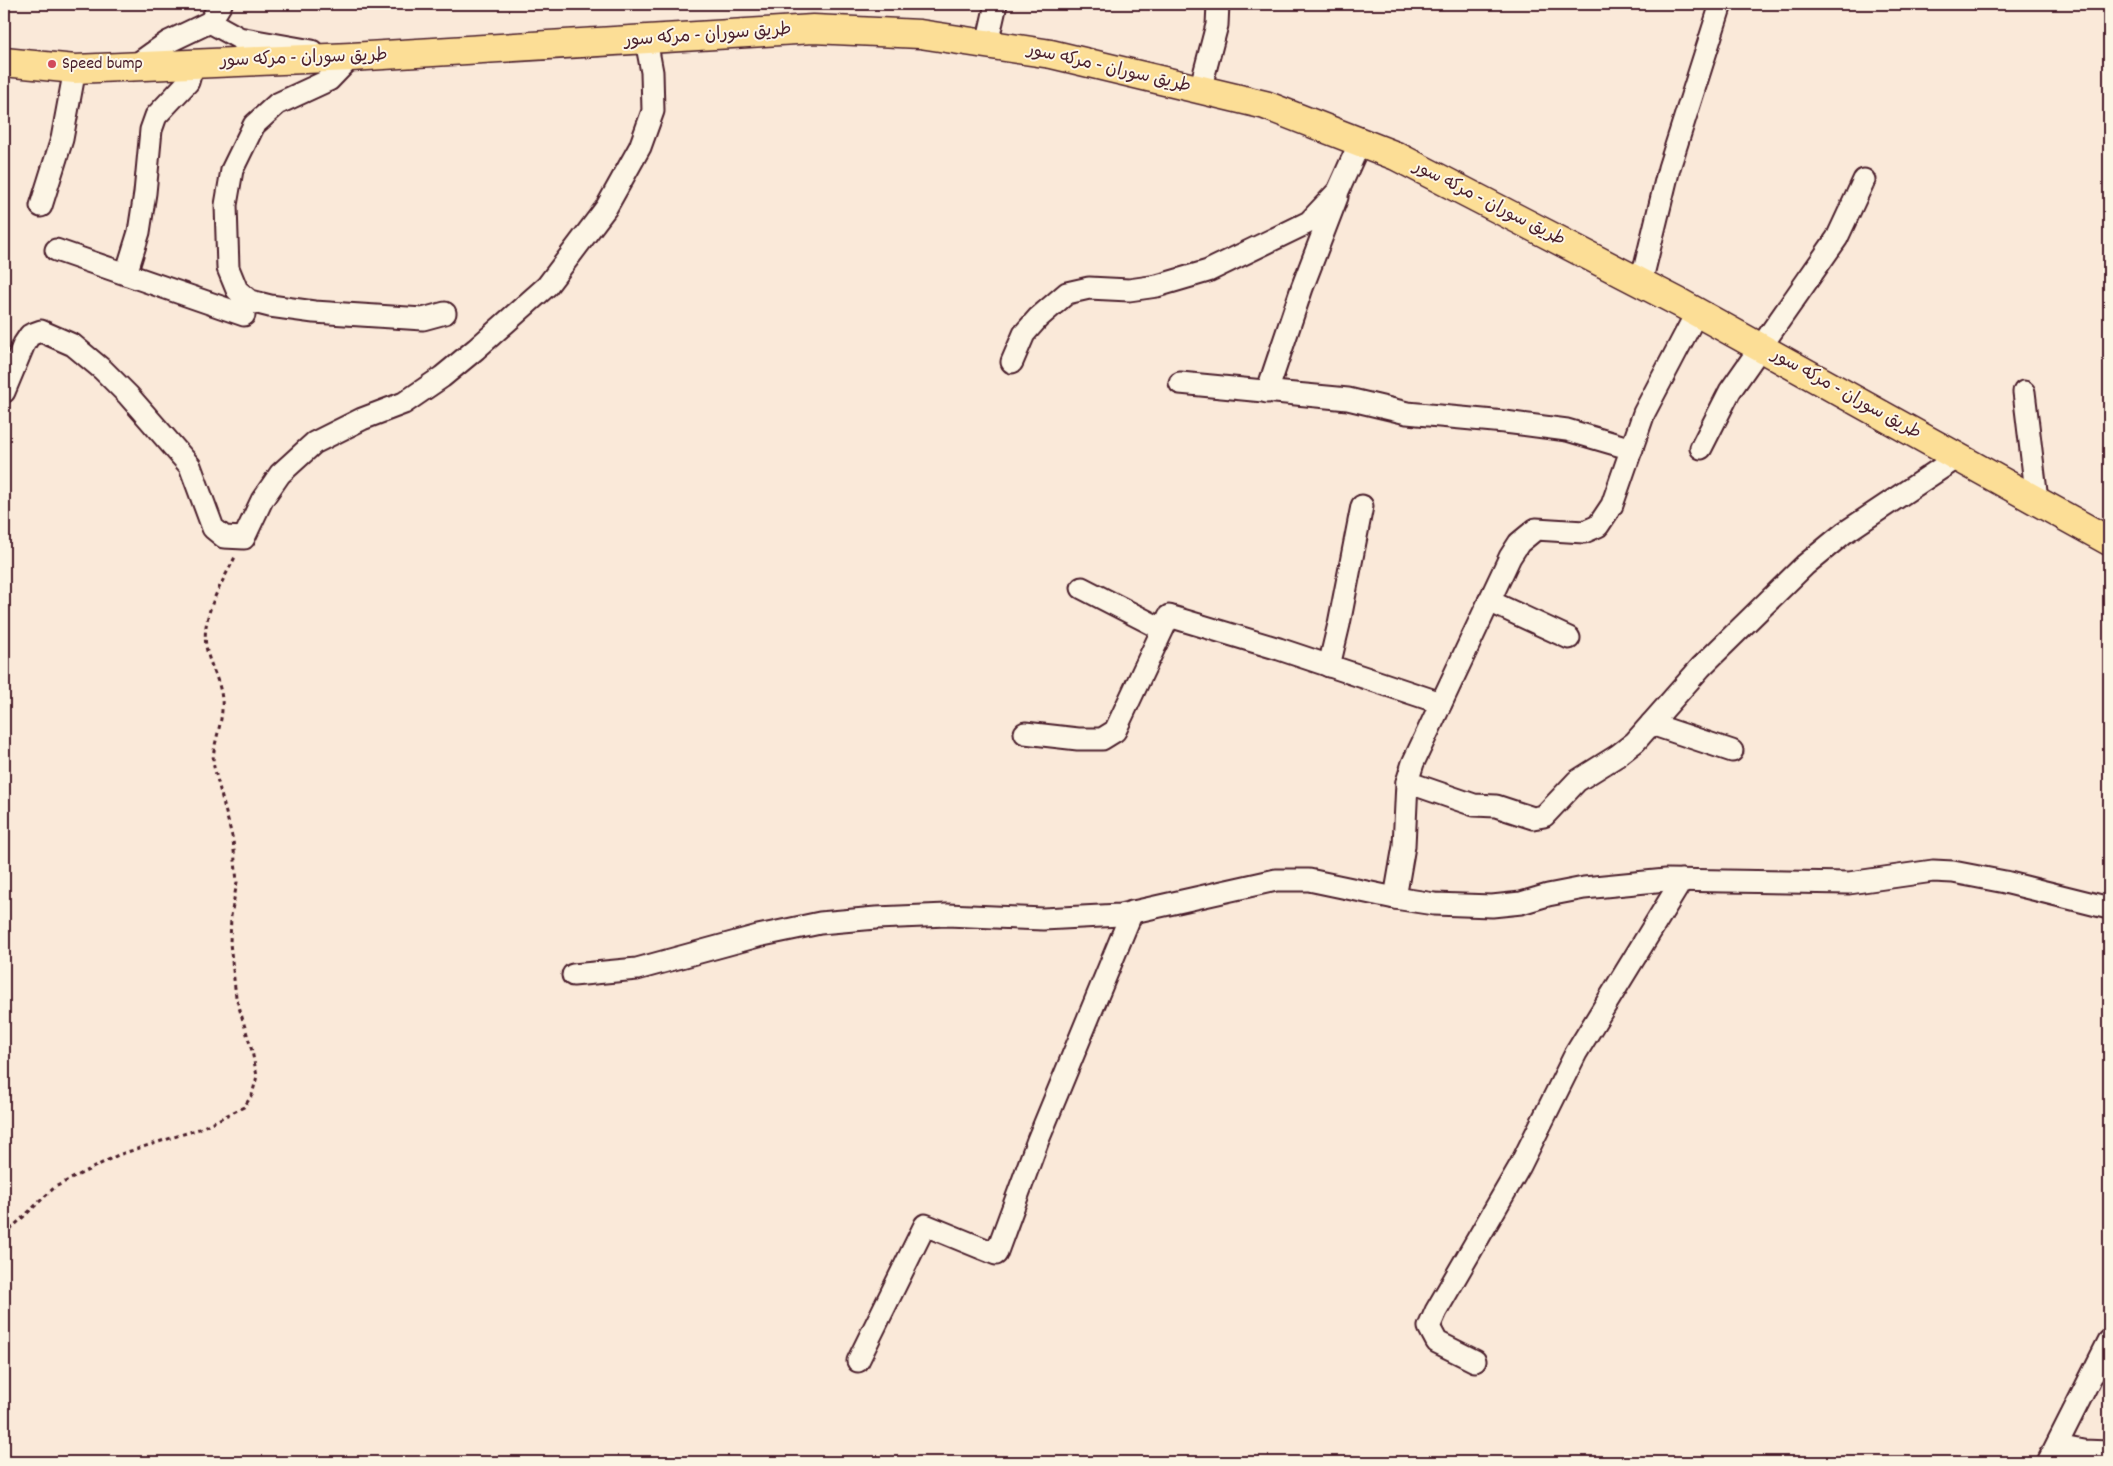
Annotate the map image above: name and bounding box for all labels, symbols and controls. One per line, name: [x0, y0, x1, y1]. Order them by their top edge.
street label: طريق سوران - مركه سور: [622, 18, 792, 54]
street label: طريق سوران - مركه سور: [1023, 38, 1193, 100]
street label: طريق سوران - مركه سور: [218, 44, 388, 74]
place label: Speed bump: [62, 52, 143, 77]
marker: Speed bump: [46, 58, 58, 70]
street label: طريق سوران - مركه سور: [1407, 154, 1569, 253]
street label: طريق سوران - مركه سور: [1765, 343, 1925, 447]

